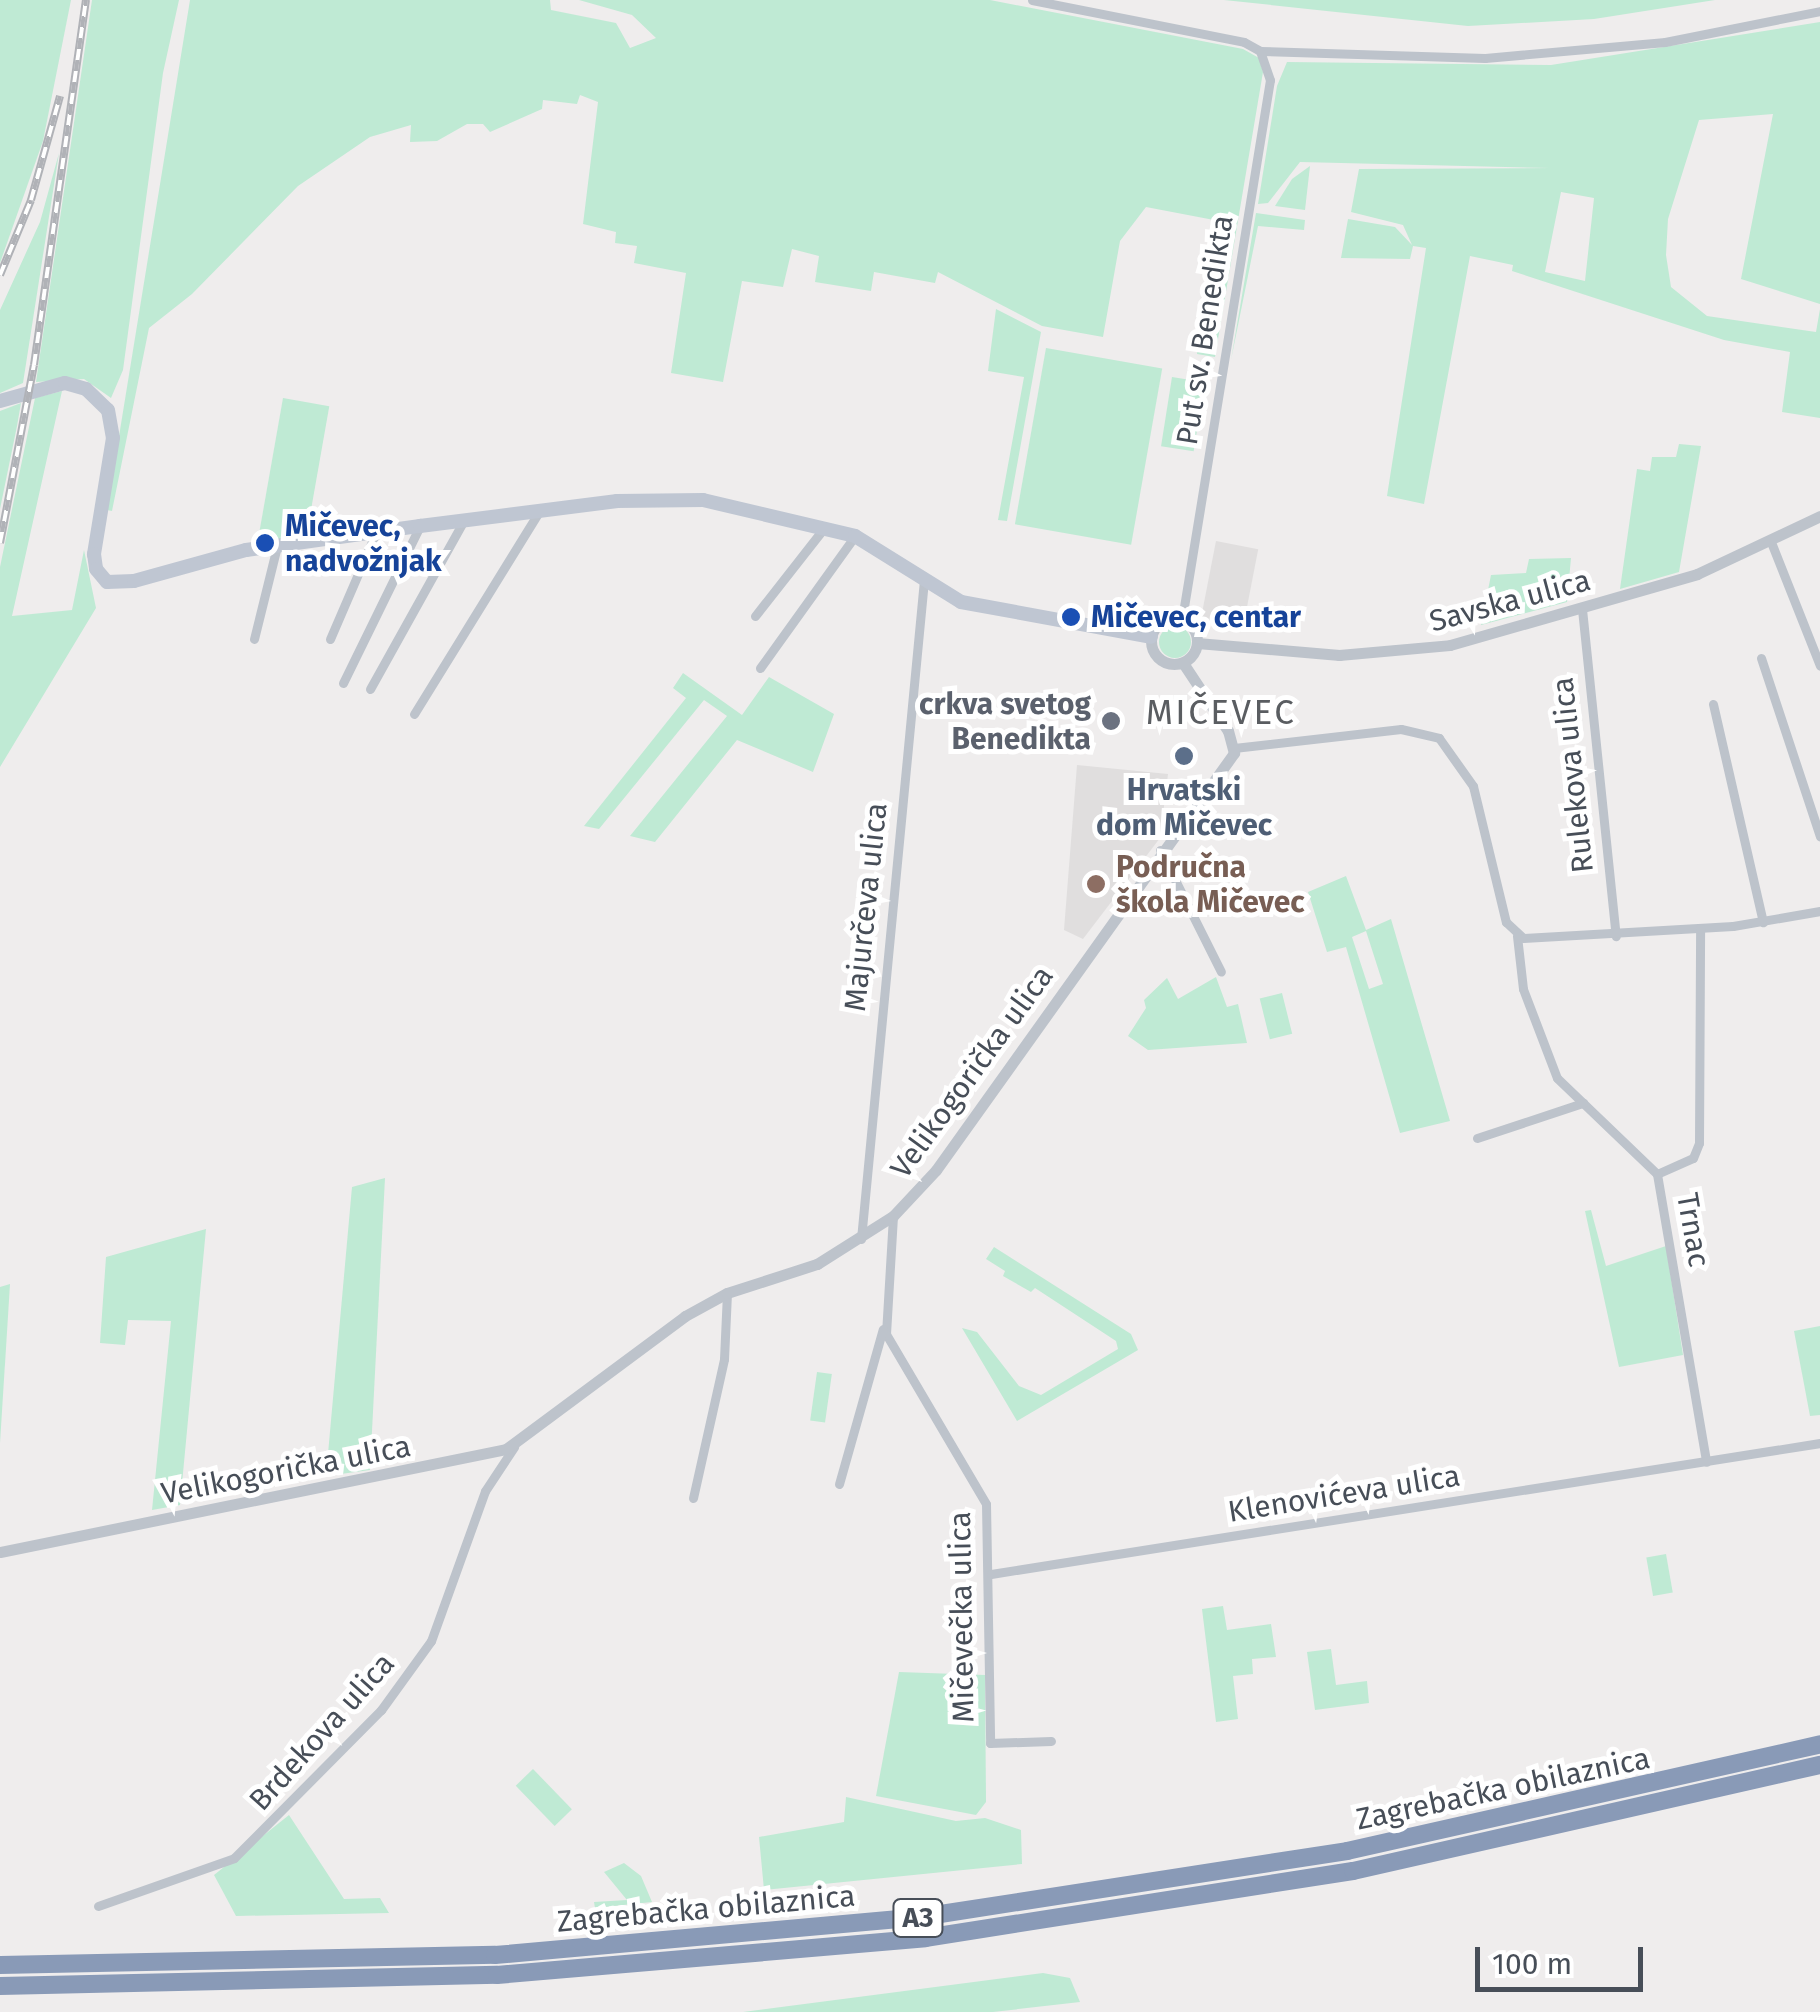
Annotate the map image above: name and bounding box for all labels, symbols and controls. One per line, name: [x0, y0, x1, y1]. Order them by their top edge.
street label: Put sv. Benedikta: [1169, 212, 1241, 448]
place label: Mičevec, nadvožnjak: [285, 508, 442, 578]
marker: Mičevec, nadvožnjak: [254, 532, 276, 554]
street label: Savska ulica: [1426, 562, 1594, 640]
place label: Mičevec, centar: [1091, 599, 1301, 635]
marker: Mičevec, centar: [1060, 606, 1082, 628]
street label: Rulekova ulica: [1545, 675, 1601, 875]
place label: crkva svetog Benedikta: [919, 686, 1091, 756]
district label: MIČEVEC: [1146, 691, 1296, 733]
marker: crkva svetog Benedikta: [1100, 710, 1122, 732]
marker: Hrvatski dom Mičevec: [1173, 745, 1195, 767]
place label: Hrvatski dom Mičevec: [1096, 772, 1272, 842]
street label: Majurčeva ulica: [837, 801, 895, 1013]
place label: Područna škola Mičevec: [1116, 849, 1305, 920]
marker: Područna škola Mičevec: [1085, 873, 1107, 895]
street label: Velikogorička ulica: [883, 959, 1061, 1185]
street label: Trnac: [1669, 1190, 1717, 1270]
street label: Velikogorička ulica: [158, 1428, 414, 1512]
street label: Klenovićeva ulica: [1225, 1458, 1463, 1530]
street label: Mičevečka ulica: [942, 1511, 982, 1723]
street label: Brdekova ulica: [242, 1646, 402, 1818]
street label: Zagrebačka obilaznica: [1353, 1740, 1653, 1838]
street label: Zagrebačka obilaznica: [555, 1878, 857, 1940]
road number: A3: [890, 1895, 946, 1941]
scale bar: [1480, 1927, 1648, 1989]
text: 100 m: [1492, 1946, 1572, 1982]

